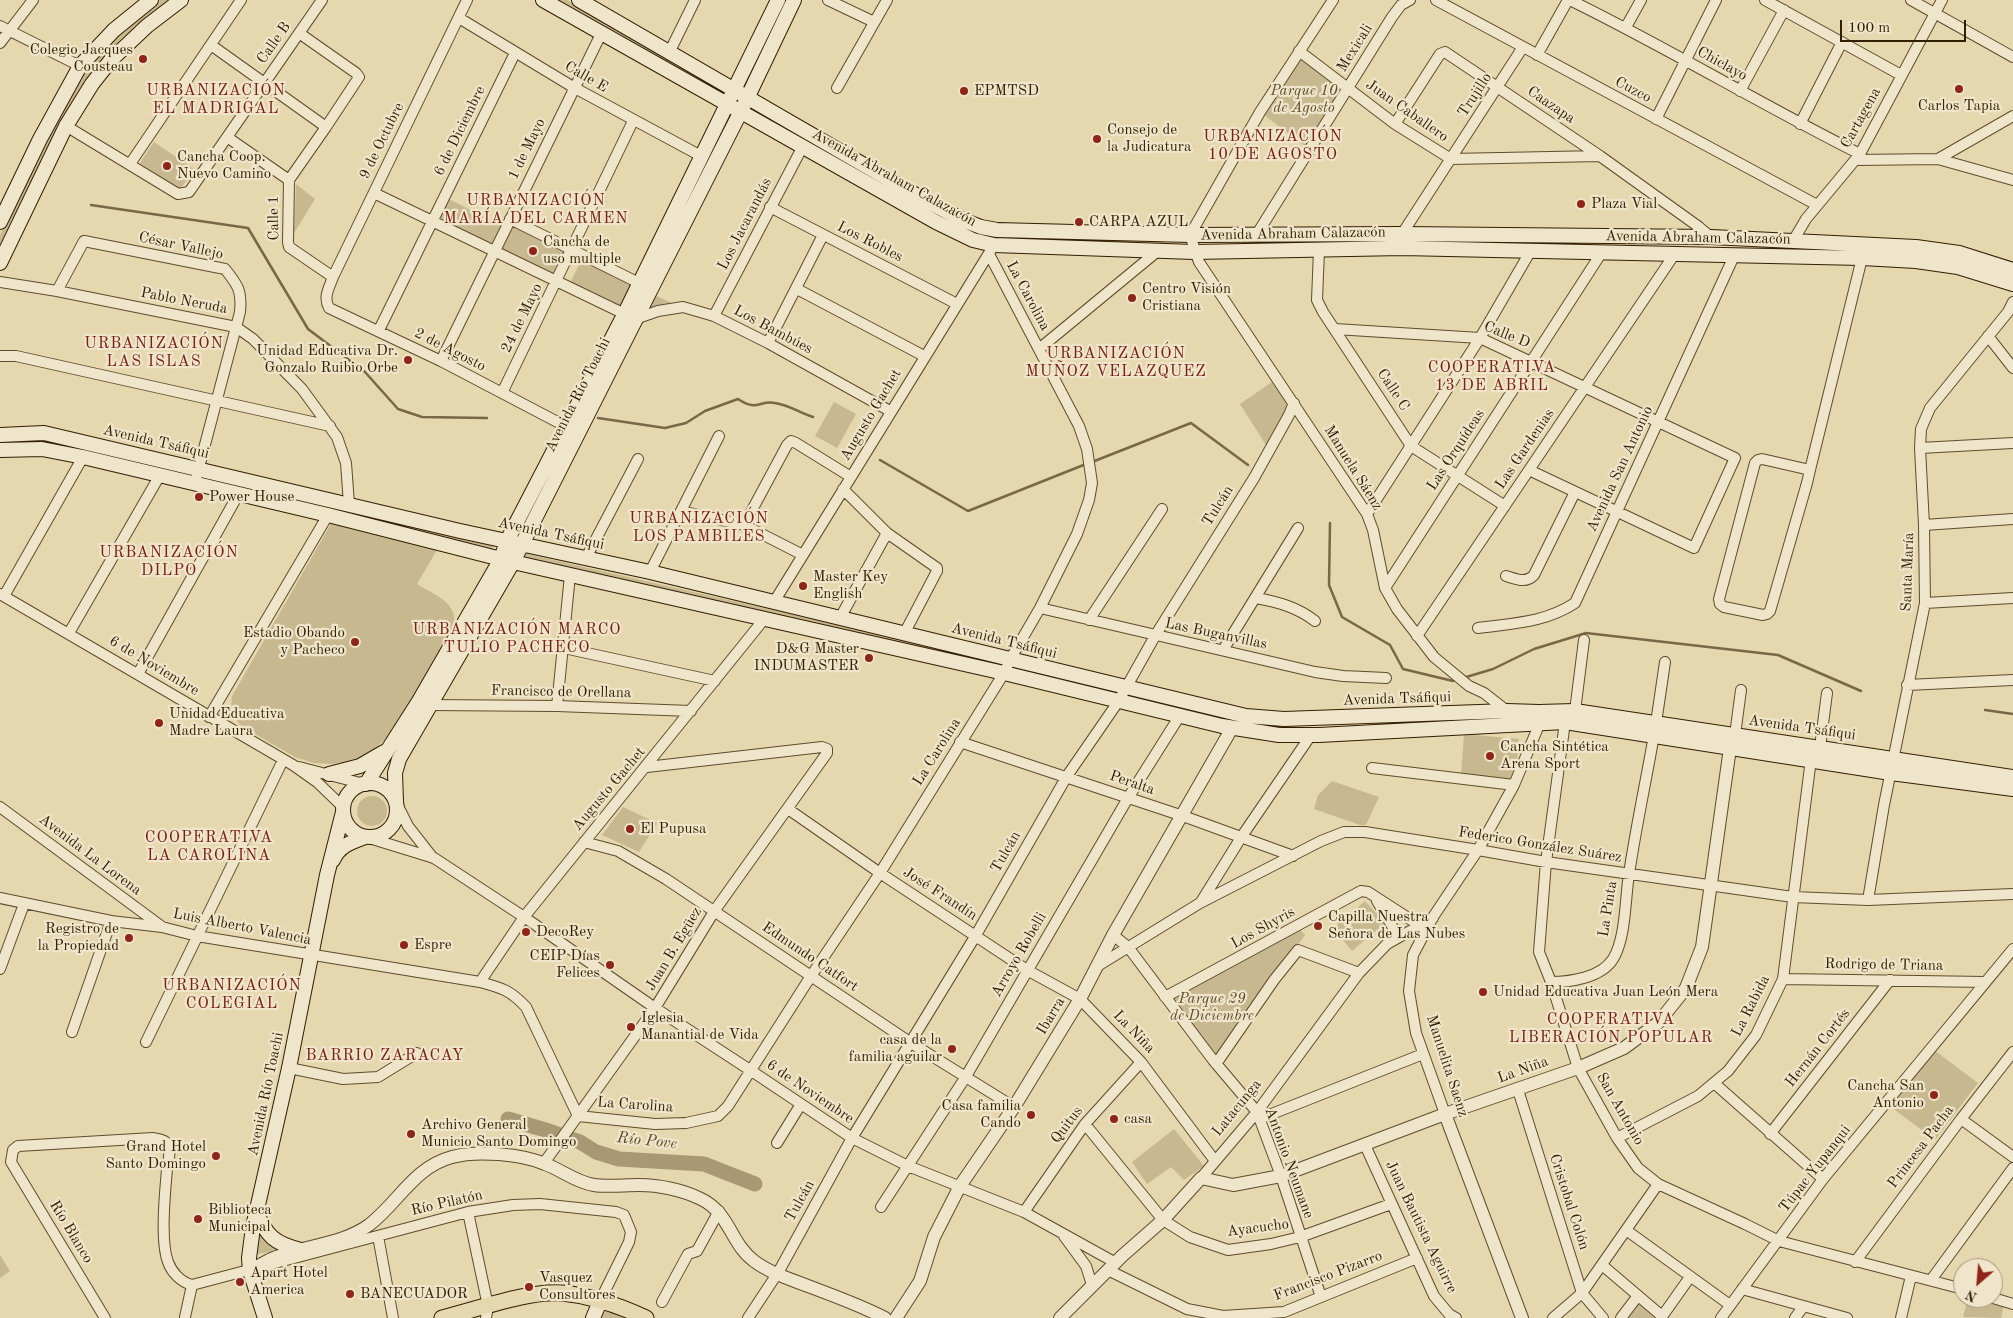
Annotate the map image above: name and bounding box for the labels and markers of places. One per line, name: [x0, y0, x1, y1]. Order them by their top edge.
place label: Colegio Jacques Cousteau: [30, 41, 133, 76]
marker: Colegio Jacques Cousteau: [137, 53, 149, 65]
place label: EPMTSD: [974, 82, 1039, 100]
marker: Carlos Tapia: [1953, 83, 1965, 95]
marker: EPMTSD: [958, 85, 970, 97]
place label: Carlos Tapia: [1918, 97, 2000, 115]
place label: Consejo de la Judicatura: [1107, 121, 1191, 156]
marker: Consejo de la Judicatura: [1091, 133, 1103, 145]
place label: Cancha Coop. Nuevo Camino: [177, 148, 271, 183]
marker: Cancha Coop. Nuevo Camino: [161, 160, 173, 172]
place label: Plaza Vial: [1591, 195, 1657, 213]
marker: Plaza Vial: [1575, 198, 1587, 210]
place label: CARPA AZUL: [1089, 213, 1188, 231]
marker: CARPA AZUL: [1073, 216, 1085, 228]
place label: Cancha de uso multiple: [543, 233, 621, 268]
marker: Cancha de uso multiple: [527, 245, 539, 257]
place label: Centro Visión Cristiana: [1142, 280, 1231, 315]
marker: Centro Visión Cristiana: [1126, 292, 1138, 304]
place label: Unidad Educativa Dr. Gonzalo Ruibio Orbe: [256, 342, 398, 377]
marker: Unidad Educativa Dr. Gonzalo Ruibio Orbe: [402, 354, 414, 366]
place label: Power House: [209, 488, 294, 506]
marker: Power House: [193, 491, 205, 503]
place label: Master Key English: [813, 568, 888, 603]
marker: Master Key English: [797, 580, 809, 592]
place label: Estadio Obando y Pacheco: [243, 624, 345, 659]
marker: Estadio Obando y Pacheco: [349, 636, 361, 648]
place label: D&G Master INDUMASTER: [754, 640, 859, 675]
marker: D&G Master INDUMASTER: [863, 652, 875, 664]
place label: Unidad Educativa Madre Laura: [169, 705, 284, 740]
marker: Unidad Educativa Madre Laura: [153, 717, 165, 729]
place label: Cancha Sintética Arena Sport: [1500, 738, 1609, 773]
marker: Cancha Sintética Arena Sport: [1484, 750, 1496, 762]
place label: El Pupusa: [640, 820, 707, 838]
marker: El Pupusa: [624, 823, 636, 835]
place label: Capilla Nuestra Señora de Las Nubes: [1328, 908, 1465, 943]
place label: Registro de la Propiedad: [38, 920, 119, 955]
marker: Capilla Nuestra Señora de Las Nubes: [1312, 920, 1324, 932]
place label: DecoRey: [536, 923, 594, 941]
marker: DecoRey: [520, 926, 532, 938]
marker: Registro de la Propiedad: [123, 932, 135, 944]
place label: Espre: [414, 936, 452, 954]
marker: Espre: [398, 939, 410, 951]
place label: CEIP Días Felices: [530, 947, 600, 982]
marker: CEIP Días Felices: [604, 959, 616, 971]
place label: Unidad Educativa Juan León Mera: [1493, 983, 1718, 1001]
marker: Unidad Educativa Juan León Mera: [1477, 986, 1489, 998]
place label: Iglesia Manantial de Vida: [641, 1009, 759, 1044]
marker: Iglesia Manantial de Vida: [625, 1021, 637, 1033]
place label: casa de la familia aguilar: [849, 1031, 942, 1066]
marker: casa de la familia aguilar: [946, 1043, 958, 1055]
place label: Cancha San Antonio: [1847, 1077, 1924, 1112]
marker: Cancha San Antonio: [1928, 1089, 1940, 1101]
place label: Casa familia Cando: [942, 1097, 1021, 1132]
marker: Casa familia Cando: [1025, 1109, 1037, 1121]
place label: casa: [1124, 1110, 1152, 1128]
marker: casa: [1108, 1113, 1120, 1125]
place label: Archivo General Municio Santo Domingo: [421, 1116, 576, 1151]
marker: Archivo General Municio Santo Domingo: [405, 1128, 417, 1140]
place label: Grand Hotel Santo Domingo: [106, 1138, 206, 1173]
marker: Grand Hotel Santo Domingo: [210, 1150, 222, 1162]
place label: Biblioteca Municipal: [208, 1201, 272, 1236]
marker: Biblioteca Municipal: [192, 1213, 204, 1225]
place label: Apart Hotel America: [250, 1264, 328, 1299]
place label: Vasquez Consultores: [539, 1269, 615, 1304]
marker: Apart Hotel America: [234, 1276, 246, 1288]
marker: Vasquez Consultores: [523, 1281, 535, 1293]
place label: BANECUADOR: [360, 1285, 468, 1303]
marker: BANECUADOR: [344, 1288, 356, 1300]

